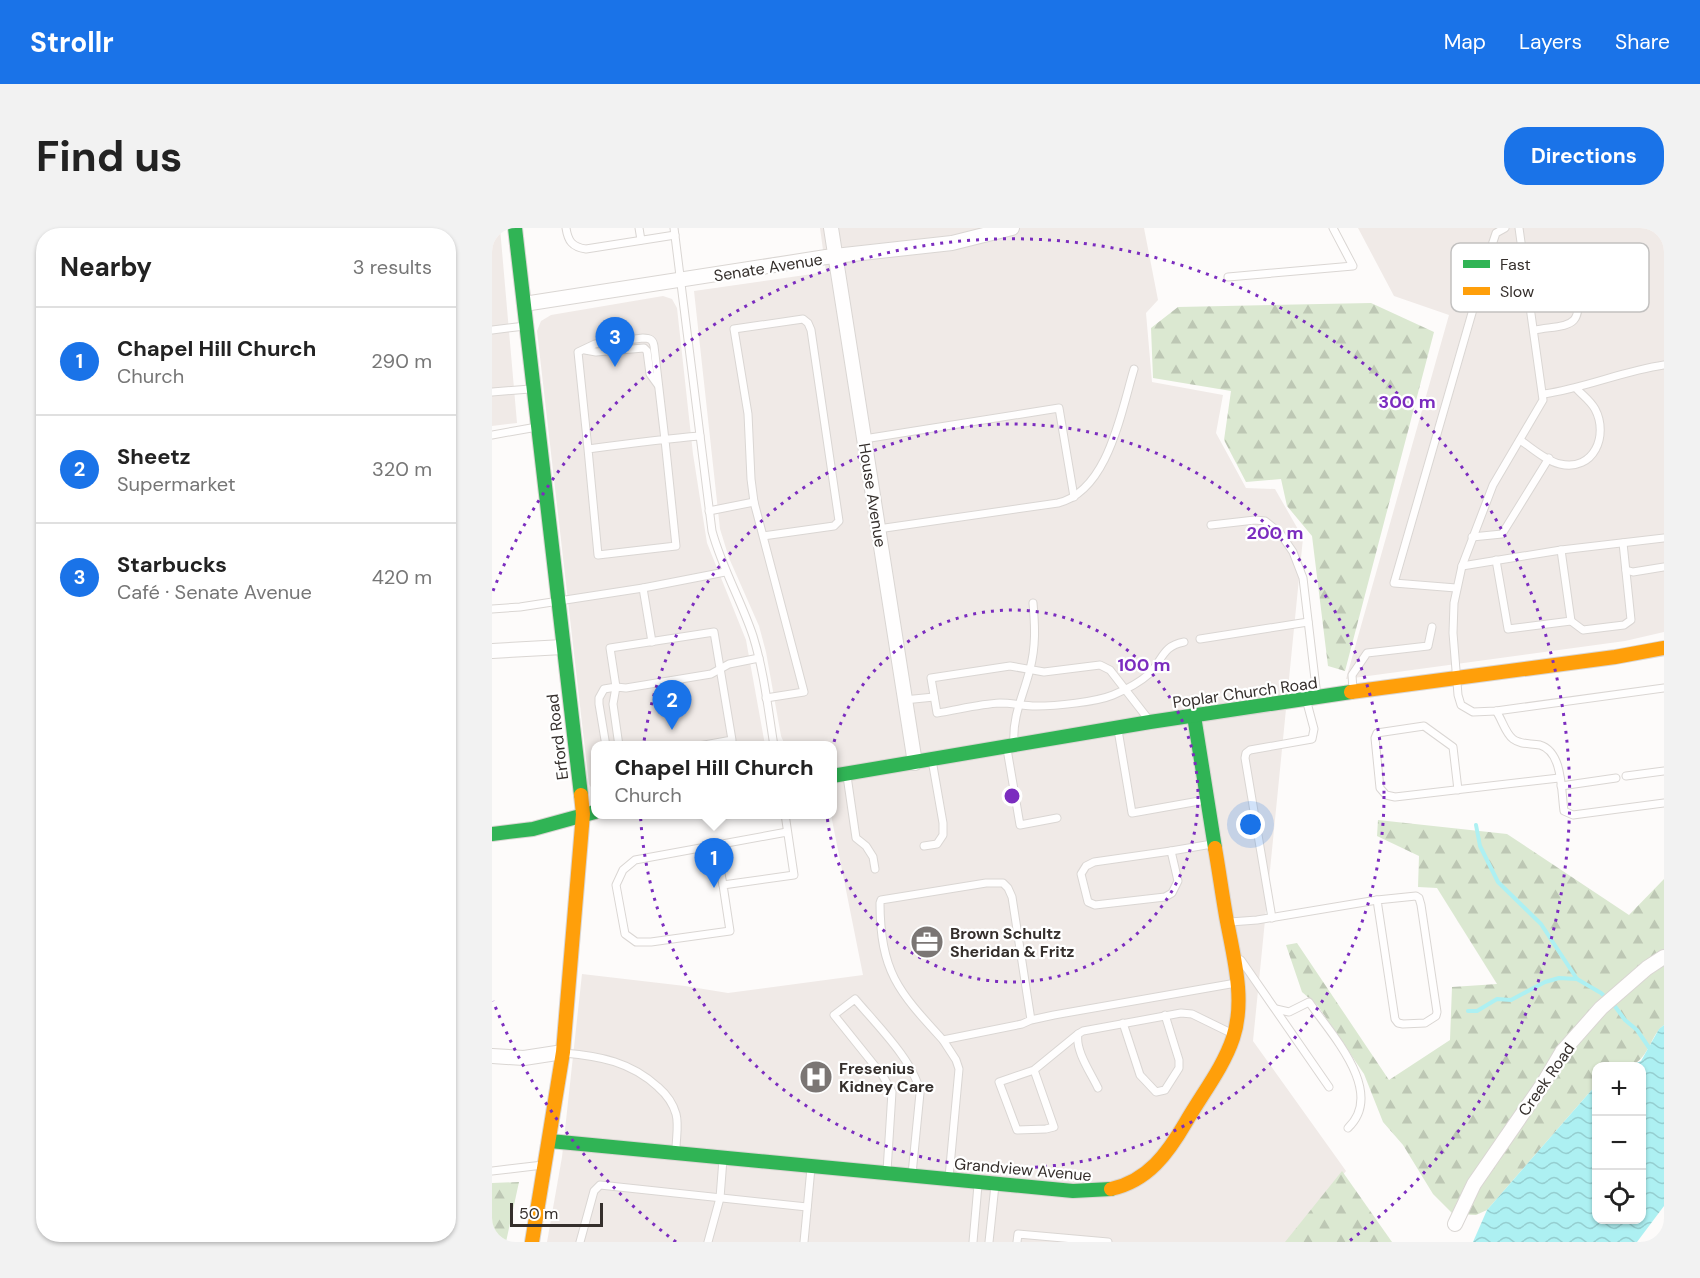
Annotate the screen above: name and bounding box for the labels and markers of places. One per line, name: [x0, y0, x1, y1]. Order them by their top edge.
pin: 3: [596, 318, 634, 367]
pin: 2: [652, 680, 692, 730]
centre of rings: [1002, 786, 1022, 806]
pin: 1: [694, 838, 734, 888]
place label: Brown Schultz Sheridan & Fritz: [950, 923, 1075, 962]
office icon: Brown Schultz Sheridan & Fritz: [909, 924, 945, 960]
place label: Fresenius Kidney Care: [839, 1058, 934, 1097]
hospital icon: Fresenius Kidney Care: [798, 1059, 834, 1095]

